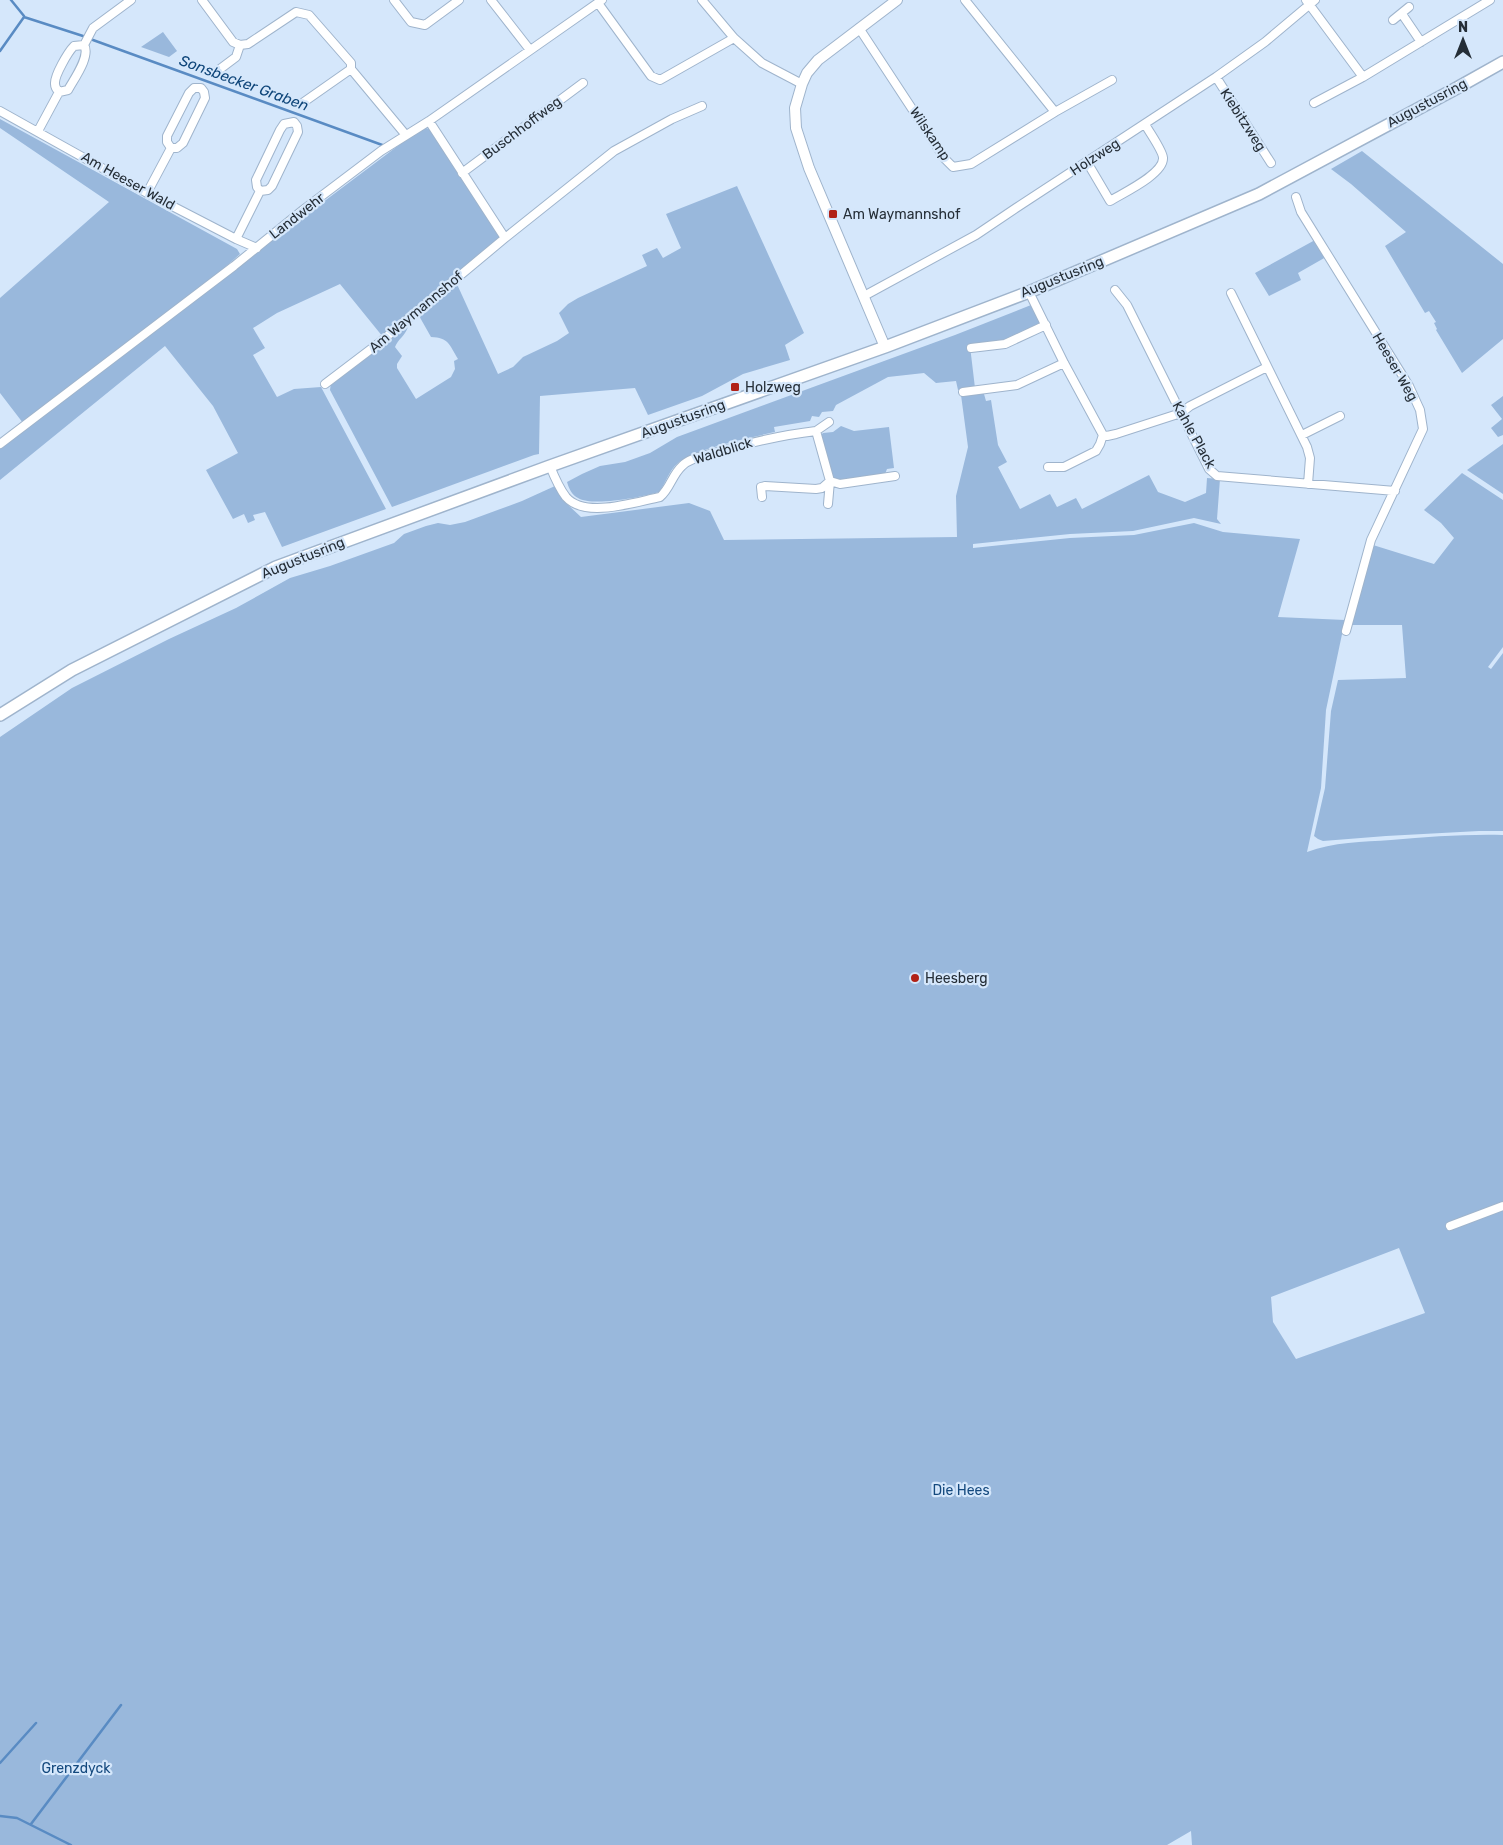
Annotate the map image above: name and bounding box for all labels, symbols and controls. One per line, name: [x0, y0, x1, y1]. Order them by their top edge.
north arrow: [1438, 15, 1488, 65]
text: N: [1458, 19, 1468, 36]
water label: Sonsbecker Graben: [177, 51, 311, 115]
street label: Augustusring: [1384, 75, 1470, 131]
street label: Kiebitzweg: [1216, 86, 1270, 154]
street label: Buschhoffweg: [479, 93, 565, 163]
street label: Wilskamp: [906, 104, 954, 164]
street label: Holzweg: [1067, 135, 1123, 179]
street label: Am Heeser Wald: [78, 148, 178, 214]
street label: Landwehr: [266, 189, 328, 243]
place label: Am Waymannshof: [843, 206, 961, 223]
marker: Am Waymannshof: [827, 208, 839, 220]
street label: Augustusring: [1018, 253, 1106, 301]
street label: Am Waymannshof: [366, 267, 467, 356]
street label: Heeser Weg: [1369, 330, 1421, 404]
place label: Holzweg: [745, 379, 801, 396]
marker: Holzweg: [729, 381, 741, 393]
street label: Augustusring: [639, 396, 727, 442]
street label: Kahle Plack: [1169, 398, 1220, 472]
street label: Waldblick: [692, 434, 755, 468]
street label: Augustusring: [259, 534, 347, 582]
place label: Heesberg: [925, 970, 988, 987]
marker: Heesberg: [909, 972, 921, 984]
park label: Die Hees: [932, 1482, 990, 1499]
park label: Grenzdyck: [42, 1760, 111, 1777]

